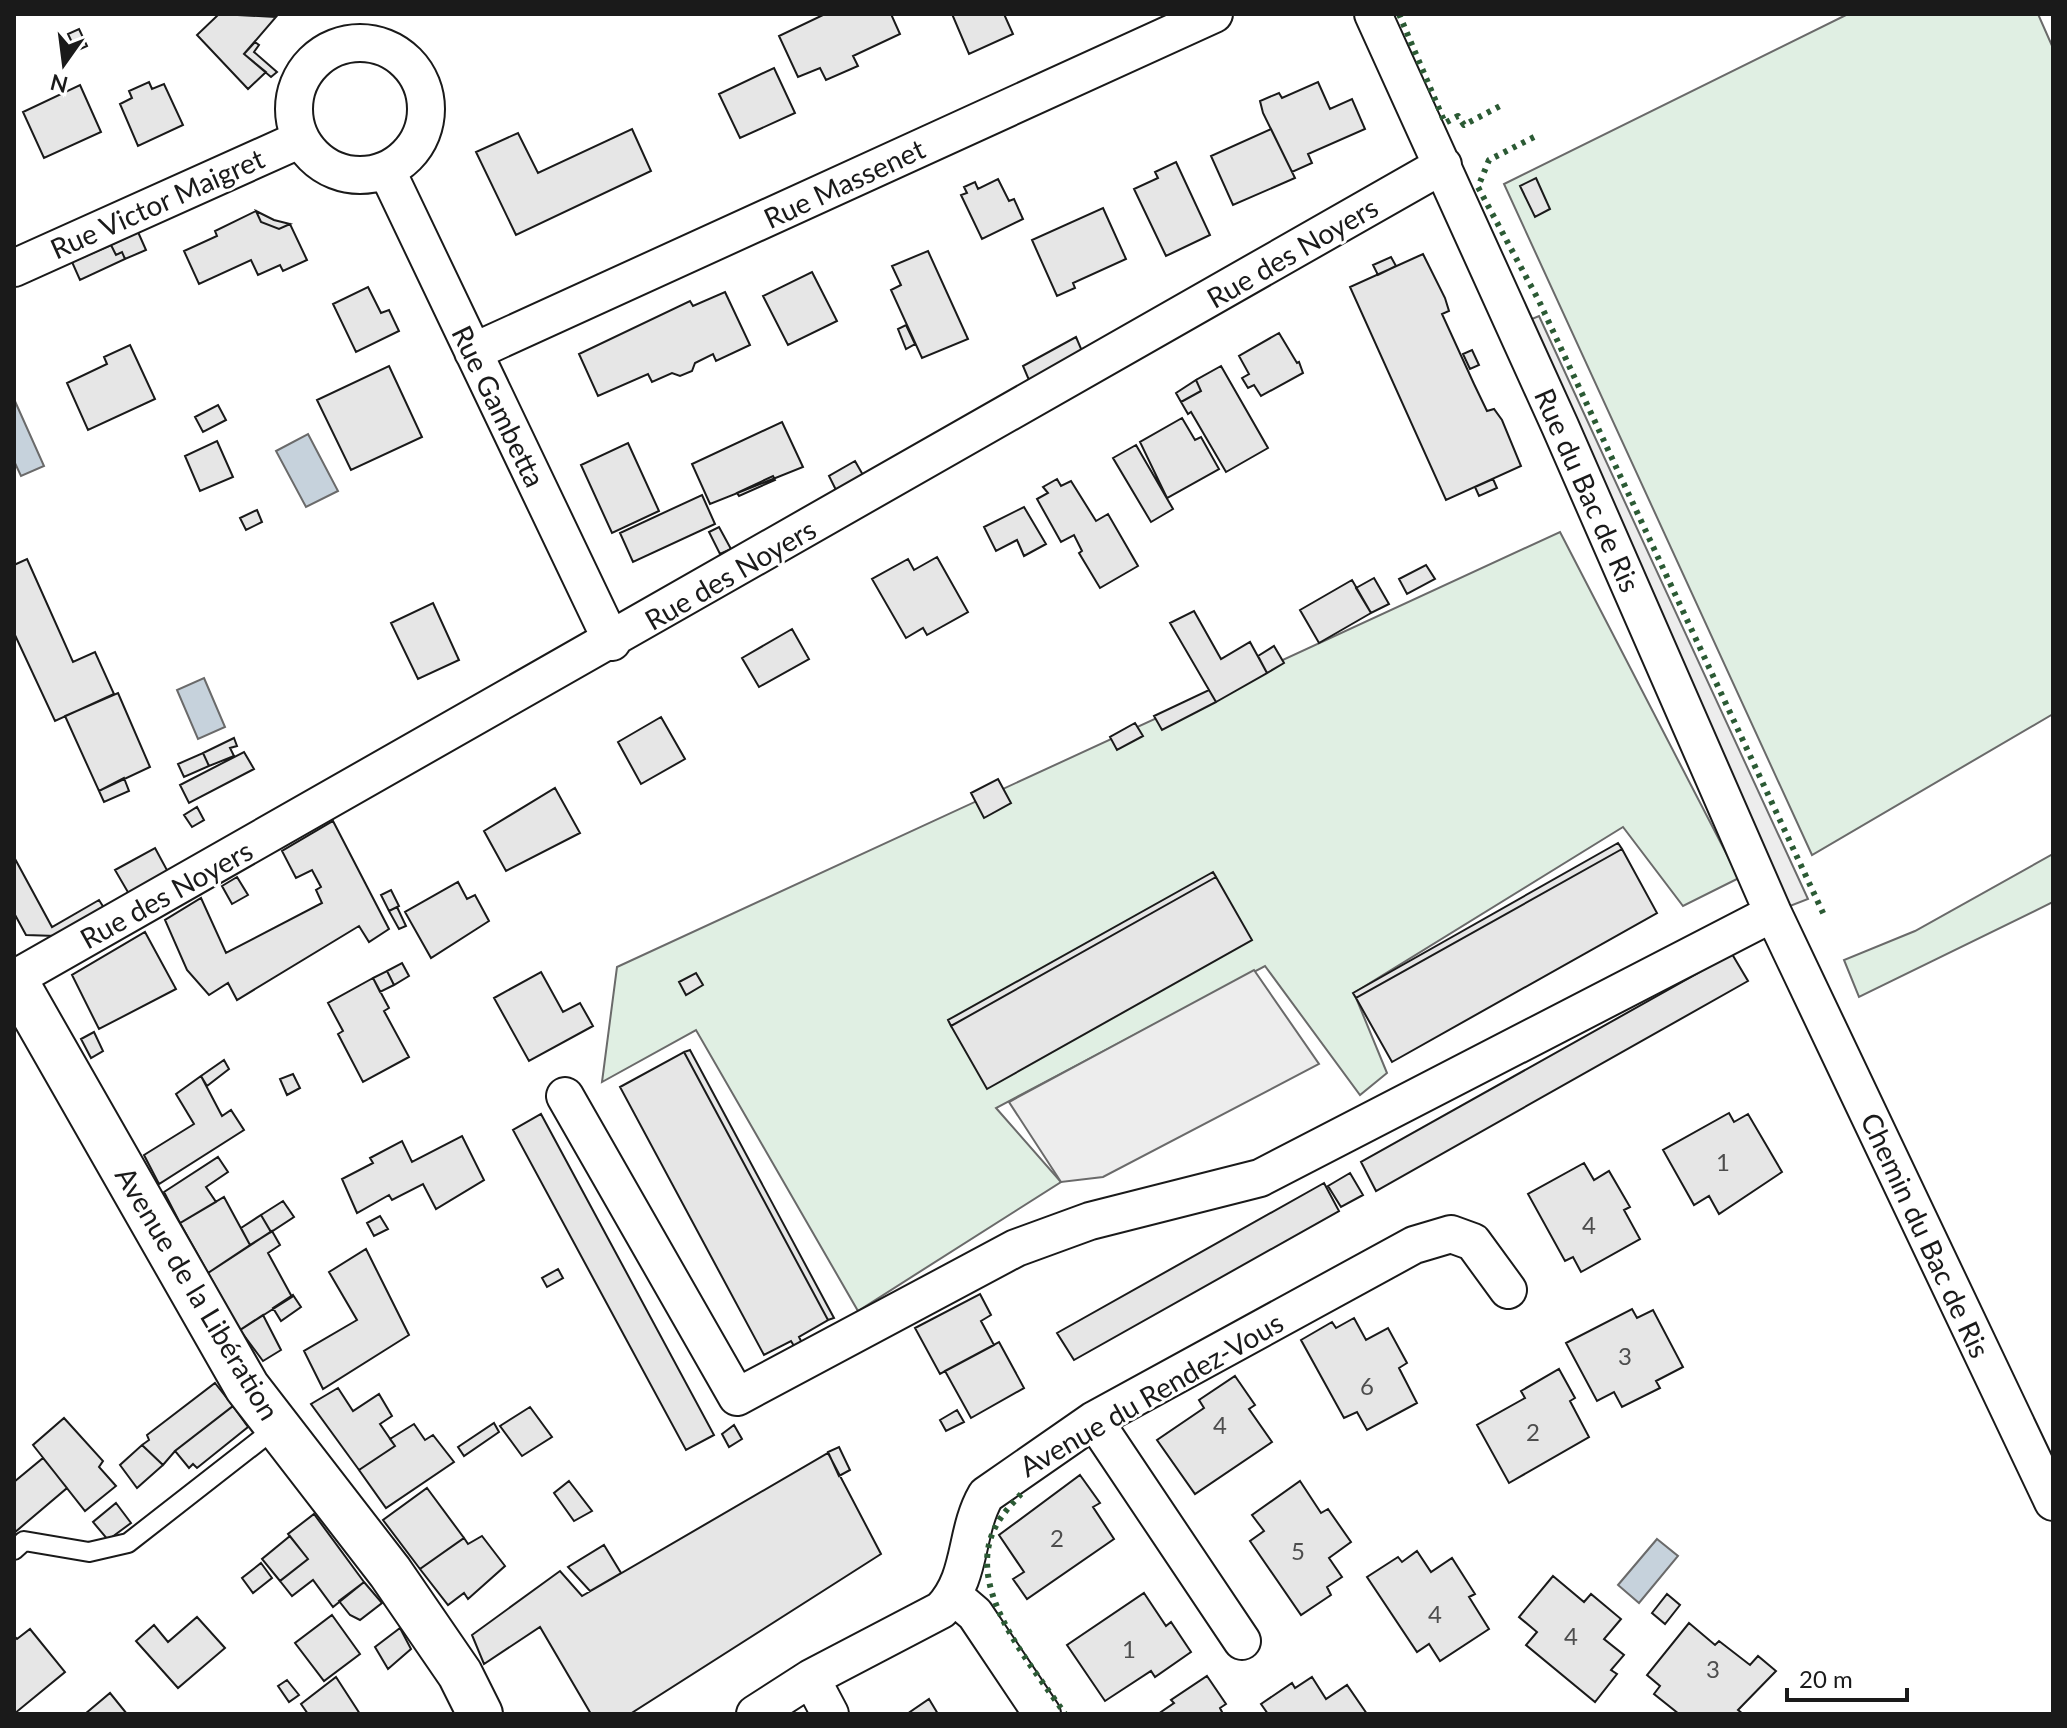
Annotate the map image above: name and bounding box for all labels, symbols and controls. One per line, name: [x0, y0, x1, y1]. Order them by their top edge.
north arrow: [24, 24, 104, 104]
text: N: [48, 69, 71, 99]
street label: Rue Massenet: [758, 131, 930, 235]
street label: Rue Victor Maigret: [45, 141, 269, 265]
street label: Rue des Noyers: [1200, 189, 1384, 315]
street label: Rue Gambetta: [445, 320, 553, 492]
street label: Rue du Bac de Ris: [1528, 383, 1648, 597]
street label: Rue des Noyers: [638, 511, 822, 637]
street label: Rue des Noyers: [74, 833, 258, 955]
street label: Chemin du Bac de Ris: [1854, 1107, 1998, 1363]
house number: 1: [1716, 1147, 1730, 1176]
street label: Avenue de la Libération: [109, 1160, 287, 1426]
house number: 4: [1582, 1210, 1596, 1239]
street label: Avenue du Rendez-Vous: [1013, 1305, 1289, 1483]
house number: 3: [1618, 1341, 1632, 1370]
house number: 6: [1360, 1371, 1374, 1400]
house number: 4: [1213, 1410, 1227, 1439]
house number: 2: [1526, 1417, 1540, 1446]
house number: 2: [1050, 1523, 1064, 1552]
house number: 5: [1291, 1536, 1305, 1565]
house number: 4: [1428, 1599, 1442, 1628]
house number: 4: [1564, 1621, 1578, 1650]
house number: 1: [1122, 1634, 1136, 1663]
scale bar: [1787, 1652, 1907, 1702]
house number: 3: [1706, 1654, 1720, 1683]
text: 20 m: [1799, 1664, 1853, 1693]

